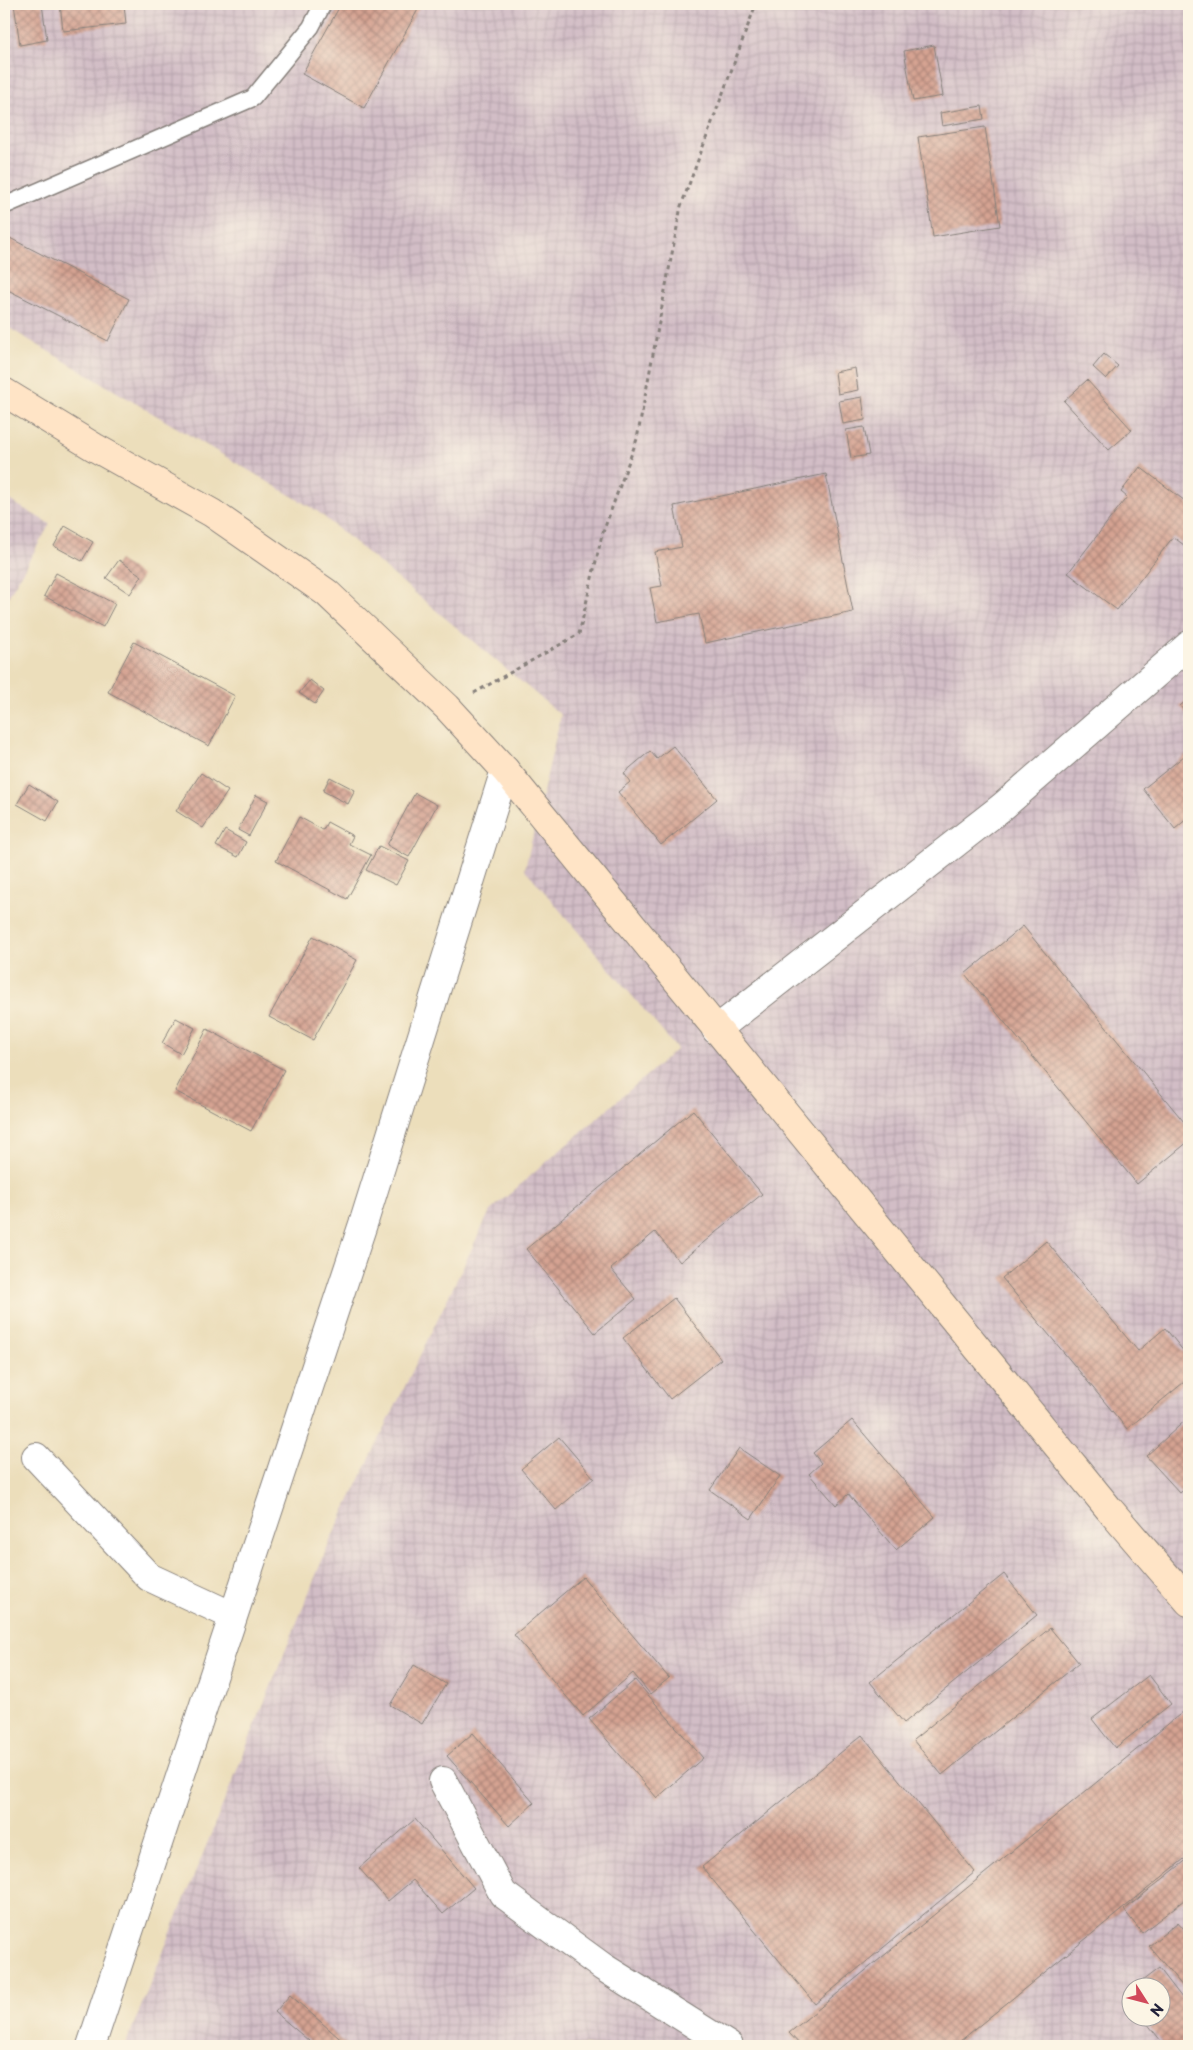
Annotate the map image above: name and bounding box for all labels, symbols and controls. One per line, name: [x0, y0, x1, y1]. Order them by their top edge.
north arrow: [1120, 1978, 1170, 2028]
text: N: [1145, 1999, 1169, 2021]

